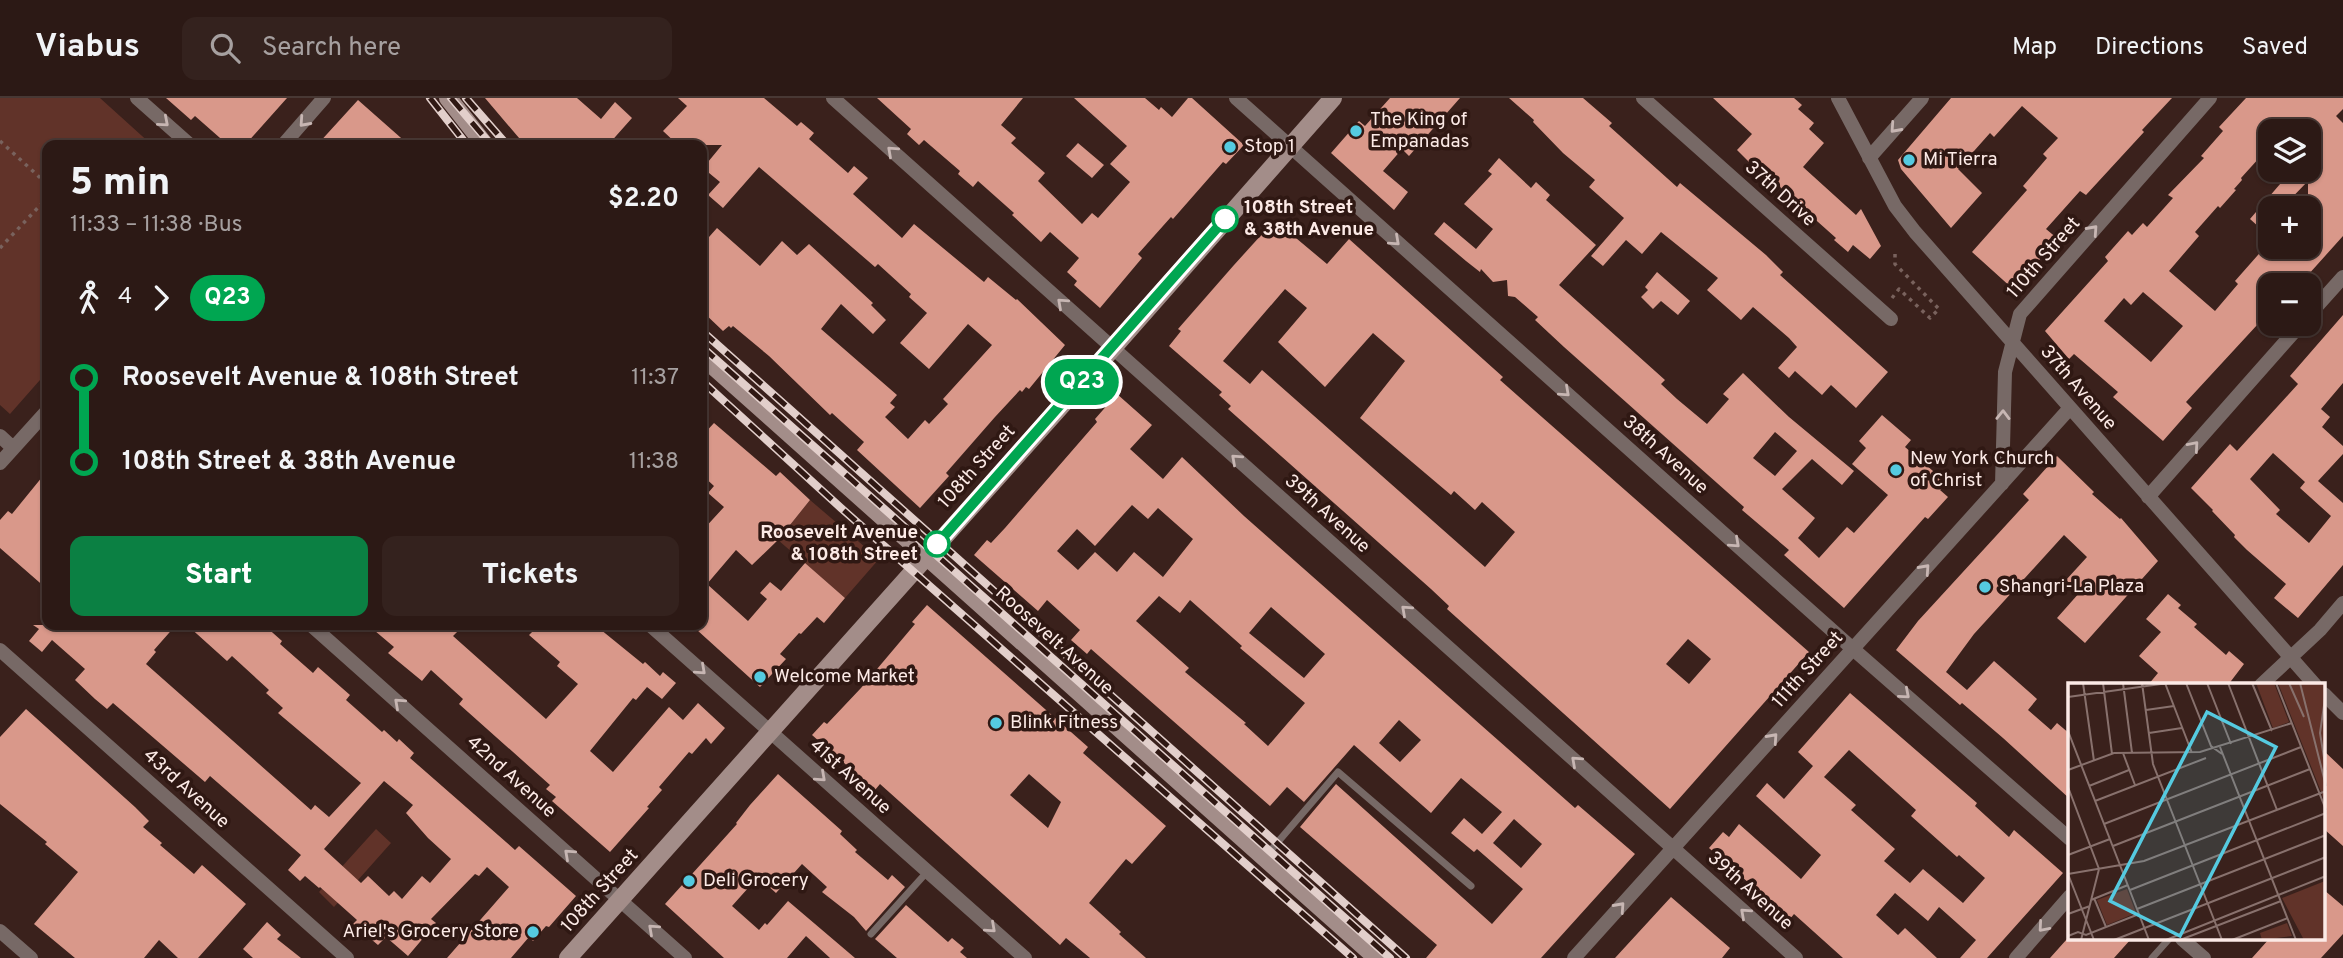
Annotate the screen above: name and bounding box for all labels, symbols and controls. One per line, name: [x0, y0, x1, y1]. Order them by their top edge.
search box: [182, 17, 672, 80]
text: Viabus: [35, 27, 140, 69]
icon: search: [206, 29, 244, 67]
text: Search here: [262, 32, 401, 65]
text: Map: [2012, 33, 2057, 63]
text: Directions: [2095, 33, 2204, 63]
text: Saved: [2242, 33, 2308, 63]
place label: The King of Empanadas: [1370, 108, 1470, 154]
one-way arrow: [299, 113, 312, 126]
one-way arrow: [155, 114, 168, 126]
map controls: [2258, 119, 2321, 336]
button: layers: [2258, 119, 2321, 182]
one-way arrow: [1891, 120, 1903, 133]
marker: The King of Empanadas: [1348, 123, 1364, 139]
place label: Stop 1: [1244, 135, 1295, 159]
marker: Stop 1: [1222, 139, 1238, 155]
one-way arrow: [887, 147, 900, 159]
place label: Mi Tierra: [1923, 148, 1997, 172]
marker: Mi Tierra: [1901, 152, 1917, 168]
street label: 37th Drive: [1739, 156, 1821, 232]
text: 5 min: [70, 160, 170, 209]
text: $2.20: [608, 183, 679, 216]
place label: 108th Street & 38th Avenue: [1244, 196, 1374, 242]
button: +: [2258, 196, 2321, 259]
marker: 108th Street & 38th Avenue: [1212, 206, 1238, 232]
text: 11:33 – 11:38 · Bus: [70, 211, 242, 240]
street label: 110th Street: [2002, 212, 2086, 304]
one-way arrow: [2085, 225, 2098, 238]
one-way arrow: [1387, 233, 1400, 245]
button: −: [2258, 273, 2321, 336]
icon: walk: [70, 279, 108, 317]
icon: forward: [142, 279, 180, 317]
text: 4: [118, 283, 132, 312]
text: Q23: [204, 283, 251, 313]
one-way arrow: [1057, 299, 1070, 311]
street label: 37th Avenue: [2034, 340, 2122, 436]
line badge: Q23: [1042, 359, 1122, 405]
text: Roosevelt Avenue & 108th Street: [122, 362, 519, 395]
text: 11:37: [631, 364, 679, 393]
text: Q23: [1059, 367, 1105, 397]
one-way arrow: [1557, 384, 1570, 396]
street label: 38th Avenue: [1617, 410, 1713, 500]
one-way arrow: [1995, 410, 2011, 420]
street label: 108th Street: [933, 420, 1021, 514]
one-way arrow: [2186, 441, 2198, 454]
text: 108th Street & 38th Avenue: [122, 446, 456, 479]
place label: New York Church of Christ: [1910, 447, 2054, 493]
text: 11:38: [629, 448, 679, 477]
one-way arrow: [1231, 454, 1244, 467]
marker: New York Church of Christ: [1888, 462, 1904, 478]
street label: 39th Avenue: [1279, 469, 1375, 559]
place label: Roosevelt Avenue & 108th Street: [760, 521, 918, 567]
marker: Roosevelt Avenue & 108th Street: [924, 531, 950, 557]
one-way arrow: [1727, 535, 1740, 547]
button: Start: [70, 536, 368, 616]
button: Tickets: [382, 536, 679, 616]
one-way arrow: [1917, 564, 1929, 577]
place label: Shangri-La Plaza: [1999, 575, 2144, 599]
marker: Shangri-La Plaza: [1977, 579, 1993, 595]
street label: Roosevelt Avenue: [990, 581, 1118, 701]
one-way arrow: [1401, 606, 1414, 618]
street label: 111th Street: [1767, 626, 1849, 714]
one-way arrow: [693, 662, 706, 674]
place label: Welcome Market: [774, 665, 915, 689]
marker: Welcome Market: [752, 669, 768, 685]
inset map: [2068, 683, 2326, 940]
one-way arrow: [1897, 686, 1910, 698]
one-way arrow: [394, 699, 407, 711]
place label: Blink Fitness: [1010, 711, 1118, 735]
marker: Blink Fitness: [988, 715, 1004, 731]
street label: 42nd Avenue: [461, 731, 561, 823]
street label: 41st Avenue: [804, 734, 896, 820]
one-way arrow: [1764, 734, 1777, 747]
street label: 43rd Avenue: [138, 744, 234, 834]
one-way arrow: [1571, 757, 1584, 769]
one-way arrow: [813, 768, 826, 781]
street label: 108th Street: [556, 844, 644, 938]
street label: 39th Avenue: [1702, 846, 1798, 936]
one-way arrow: [564, 850, 577, 863]
place label: Deli Grocery: [703, 869, 809, 893]
marker: Deli Grocery: [681, 873, 697, 889]
one-way arrow: [1612, 902, 1624, 915]
one-way arrow: [1741, 909, 1754, 921]
one-way arrow: [2039, 919, 2051, 932]
place label: Ariel's Grocery Store: [342, 920, 519, 944]
one-way arrow: [983, 920, 996, 932]
marker: Ariel's Grocery Store: [525, 924, 541, 940]
one-way arrow: [648, 925, 661, 937]

